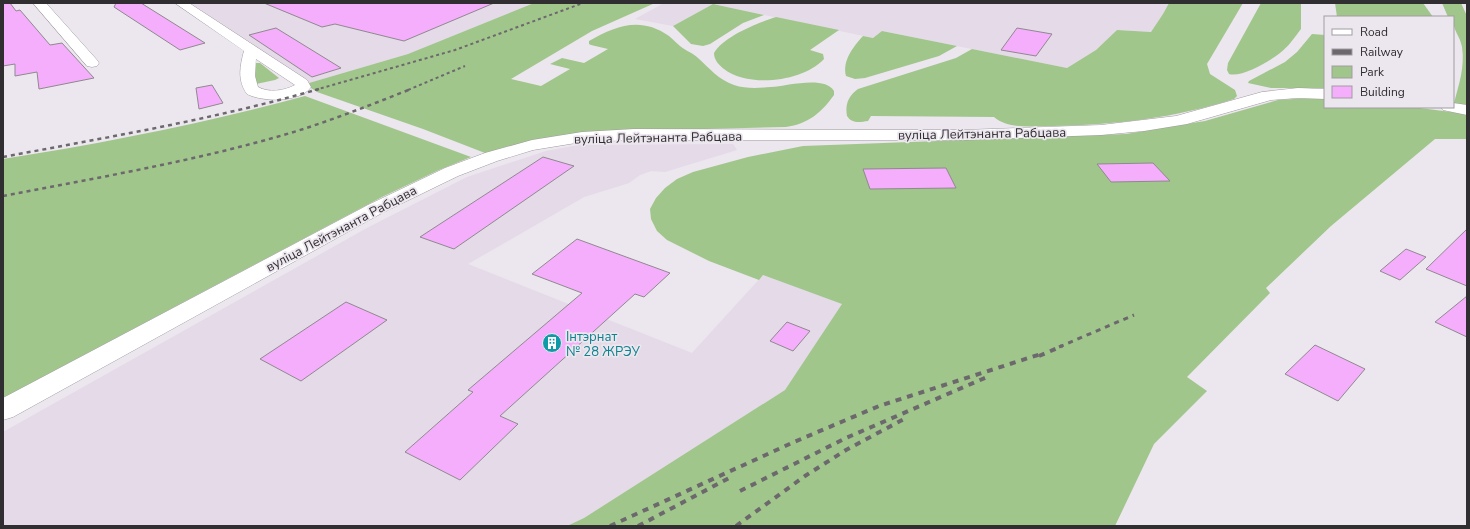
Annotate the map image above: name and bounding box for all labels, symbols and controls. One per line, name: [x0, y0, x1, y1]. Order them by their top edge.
legend: [1324, 16, 1454, 108]
text: Road: [1360, 24, 1388, 40]
text: Railway: [1360, 44, 1404, 60]
text: Park: [1360, 64, 1385, 80]
text: Building: [1360, 84, 1405, 100]
street label: вуліца Лейтэнанта Рабцава: [898, 124, 1066, 144]
street label: вуліца Лейтэнанта Рабцава: [574, 128, 742, 148]
street label: вуліца Лейтэнанта Рабцава: [263, 181, 420, 276]
place label: Інтэрнат № 28 ЖРЭУ: [566, 328, 641, 361]
building icon: Інтэрнат № 28 ЖРЭУ: [541, 332, 563, 354]

